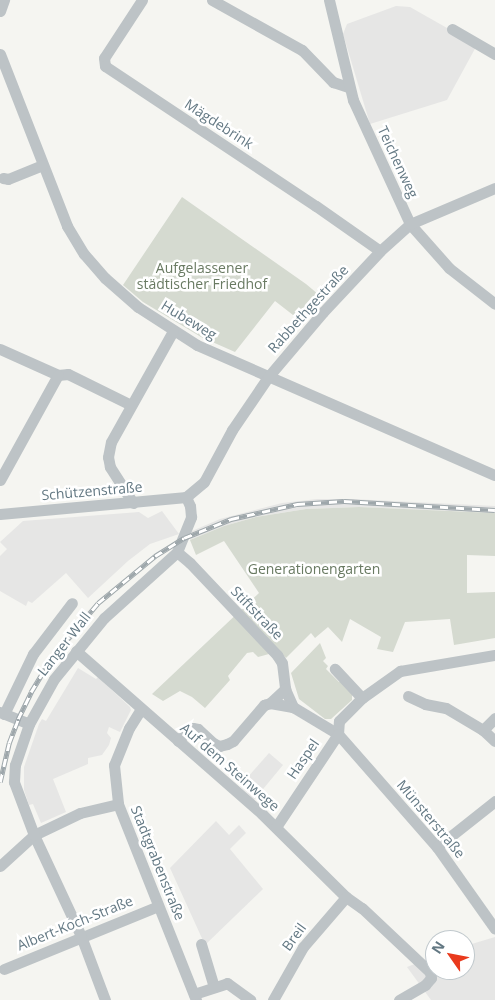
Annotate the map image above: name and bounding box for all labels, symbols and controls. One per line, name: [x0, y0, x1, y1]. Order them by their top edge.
street label: Mägdebrink: [182, 96, 256, 152]
street label: Teichenweg: [374, 123, 422, 201]
park label: Aufgelassener städtischer Friedhof: [137, 260, 267, 292]
street label: Rabbethgestraße: [264, 262, 352, 356]
street label: Hubeweg: [158, 297, 220, 343]
street label: Schützenstraße: [41, 478, 143, 504]
park label: Generationengarten: [248, 561, 380, 577]
street label: Stiftstraße: [227, 583, 287, 643]
street label: Langer Wall: [34, 609, 94, 679]
street label: Auf dem Steinwege: [177, 719, 283, 815]
street label: Haspel: [284, 736, 322, 782]
street label: Münsterstraße: [393, 777, 469, 861]
street label: Stadtgrabenstraße: [127, 803, 189, 923]
street label: Albert-Koch-Straße: [15, 892, 135, 954]
street label: Breil: [278, 920, 310, 954]
north arrow: [425, 930, 475, 980]
text: N: [427, 937, 449, 957]

